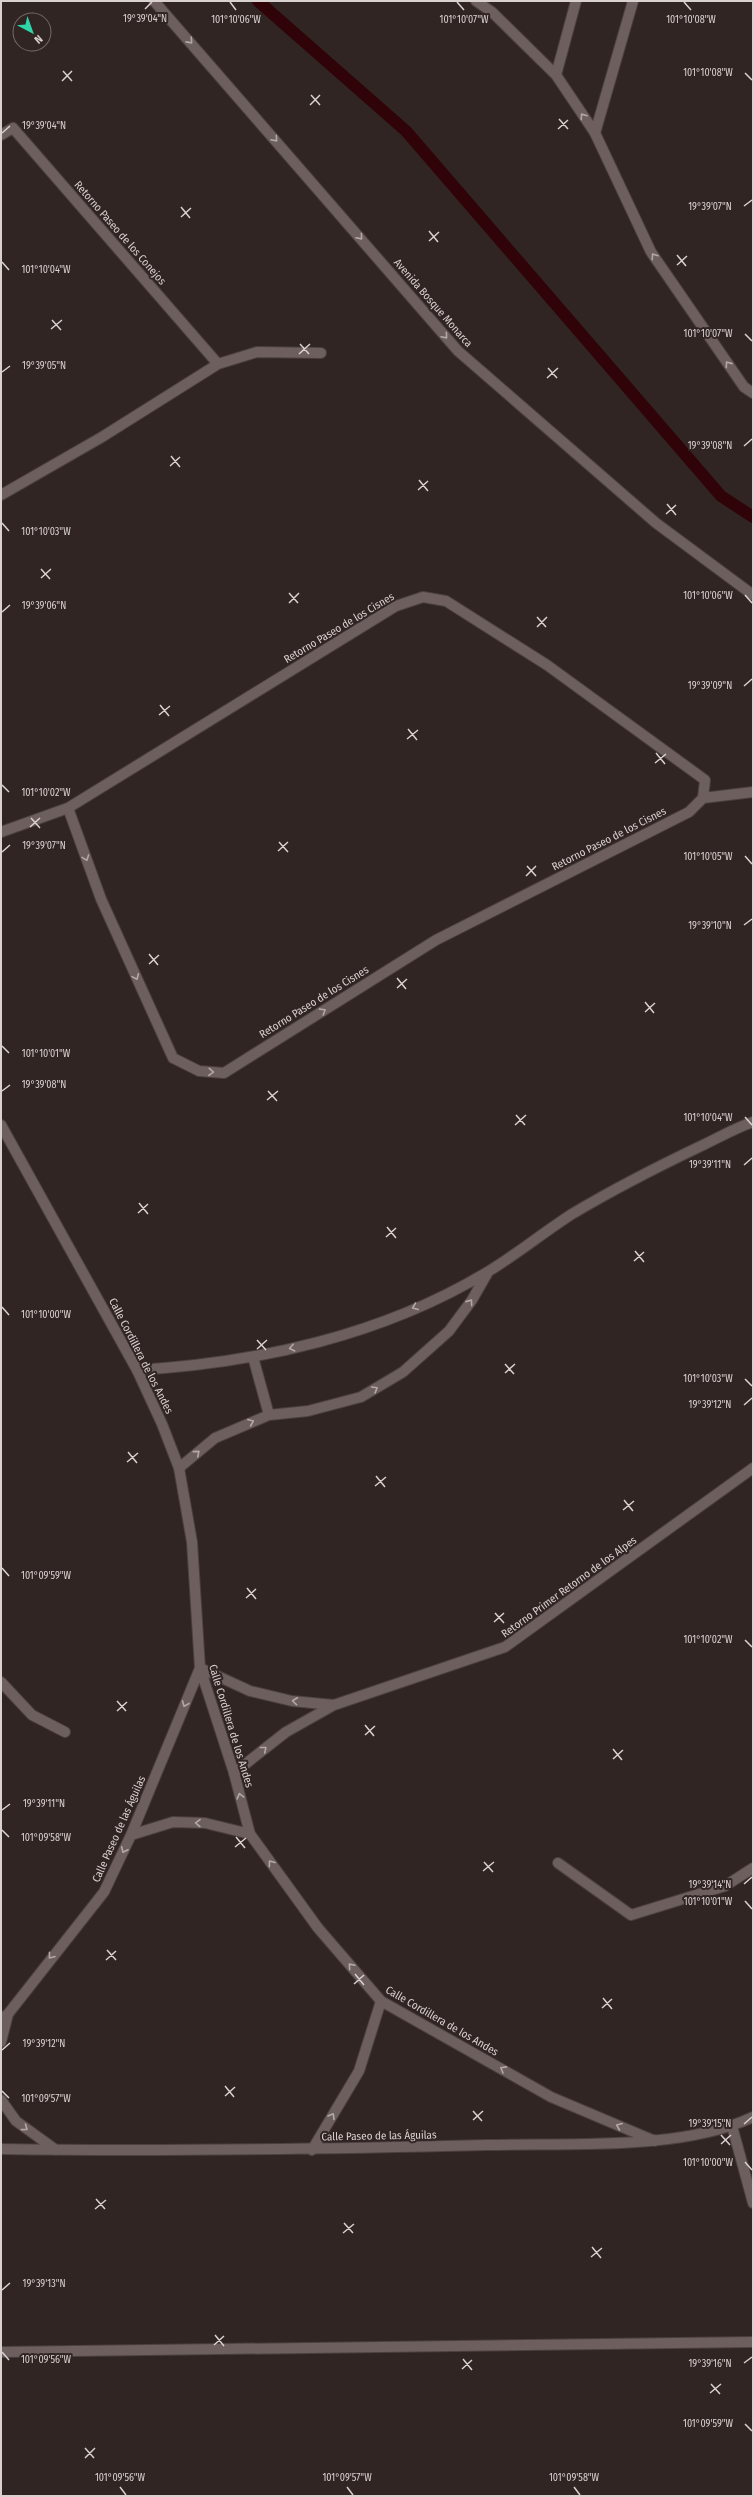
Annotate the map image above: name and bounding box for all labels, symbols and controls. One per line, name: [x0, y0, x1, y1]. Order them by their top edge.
north arrow: [12, 12, 52, 52]
text: 19°39'04"N: [123, 13, 167, 25]
text: 101°10'06"W: [211, 14, 261, 26]
text: 101°10'07"W: [440, 14, 489, 26]
text: 101°10'08"W: [666, 14, 716, 26]
text: N: [31, 32, 45, 46]
one-way arrow: [185, 36, 192, 43]
text: 101°10'08"W: [683, 67, 733, 79]
one-way arrow: [580, 113, 588, 120]
text: 19°39'04"N: [22, 120, 66, 132]
one-way arrow: [271, 134, 278, 141]
street label: Retorno Paseo de los Conejos: [71, 179, 169, 288]
text: 19°39'07"N: [688, 201, 732, 213]
one-way arrow: [355, 232, 362, 240]
one-way arrow: [652, 254, 659, 261]
street label: Avenida Bosque Monarca: [391, 256, 475, 350]
text: 101°10'04"W: [21, 264, 71, 276]
text: 101°10'07"W: [684, 328, 733, 340]
one-way arrow: [440, 331, 447, 338]
text: 19°39'05"N: [22, 360, 66, 372]
one-way arrow: [726, 361, 733, 368]
text: 19°39'08"N: [688, 440, 732, 452]
text: 101°10'03"W: [21, 526, 71, 538]
street label: Retorno Paseo de los Cisnes: [282, 590, 397, 666]
text: 101°10'06"W: [683, 590, 733, 602]
text: 19°39'06"N: [22, 600, 66, 612]
text: 19°39'09"N: [688, 680, 732, 692]
text: 101°10'02"W: [21, 787, 71, 799]
street label: Retorno Paseo de los Cisnes: [550, 804, 668, 873]
text: 19°39'07"N: [22, 840, 66, 852]
text: 101°10'05"W: [683, 851, 733, 863]
one-way arrow: [82, 854, 90, 861]
text: 19°39'10"N: [688, 920, 732, 932]
street label: Retorno Paseo de los Cisnes: [257, 963, 371, 1041]
one-way arrow: [132, 974, 140, 981]
one-way arrow: [319, 1008, 326, 1016]
text: 101°10'01"W: [22, 1048, 71, 1060]
one-way arrow: [208, 1068, 214, 1076]
text: 19°39'08"N: [22, 1079, 66, 1091]
text: 101°10'04"W: [683, 1112, 733, 1124]
text: 19°39'11"N: [689, 1159, 731, 1171]
street label: Calle Cordillera de los Andes: [106, 1296, 176, 1416]
one-way arrow: [465, 1300, 472, 1307]
one-way arrow: [412, 1303, 419, 1311]
text: 101°10'00"W: [21, 1309, 71, 1321]
one-way arrow: [289, 1344, 295, 1352]
text: 101°10'03"W: [683, 1373, 733, 1385]
one-way arrow: [371, 1386, 378, 1393]
text: 19°39'12"N: [689, 1399, 731, 1411]
one-way arrow: [247, 1419, 254, 1427]
one-way arrow: [192, 1450, 199, 1457]
street label: Retorno Primer Retorno de los Alpes: [499, 1533, 639, 1640]
text: 101°09'59"W: [21, 1570, 72, 1582]
text: 101°10'02"W: [683, 1634, 733, 1646]
street label: Calle Cordillera de los Andes: [206, 1663, 256, 1789]
one-way arrow: [292, 1697, 298, 1706]
one-way arrow: [182, 1700, 190, 1708]
one-way arrow: [260, 1746, 267, 1753]
street label: Calle Paseo de las Águilas: [89, 1773, 148, 1884]
one-way arrow: [236, 1793, 245, 1800]
text: 19°39'11"N: [23, 1798, 65, 1810]
one-way arrow: [195, 1819, 201, 1827]
text: 101°09'58"W: [21, 1832, 72, 1844]
one-way arrow: [121, 1846, 129, 1853]
one-way arrow: [268, 1860, 276, 1867]
text: 19°39'14"N: [689, 1879, 731, 1891]
text: 101°10'01"W: [684, 1896, 733, 1908]
one-way arrow: [49, 1952, 56, 1959]
one-way arrow: [348, 1963, 355, 1971]
street label: Calle Cordillera de los Andes: [383, 1983, 501, 2059]
text: 19°39'12"N: [23, 2038, 65, 2050]
one-way arrow: [499, 2067, 507, 2074]
text: 101°09'57"W: [21, 2093, 71, 2105]
one-way arrow: [327, 2113, 335, 2120]
text: 19°39'15"N: [689, 2118, 731, 2130]
one-way arrow: [21, 2123, 28, 2130]
one-way arrow: [616, 2123, 624, 2131]
street label: Calle Paseo de las Águilas: [321, 2127, 437, 2144]
text: 101°10'00"W: [683, 2157, 733, 2169]
text: 19°39'13"N: [23, 2278, 66, 2290]
text: 101°09'56"W: [21, 2354, 72, 2366]
text: 19°39'16"N: [688, 2358, 732, 2370]
text: 101°09'59"W: [683, 2418, 734, 2430]
text: 101°09'56"W: [95, 2472, 146, 2484]
text: 101°09'57"W: [322, 2472, 372, 2484]
text: 101°09'58"W: [549, 2472, 600, 2484]

